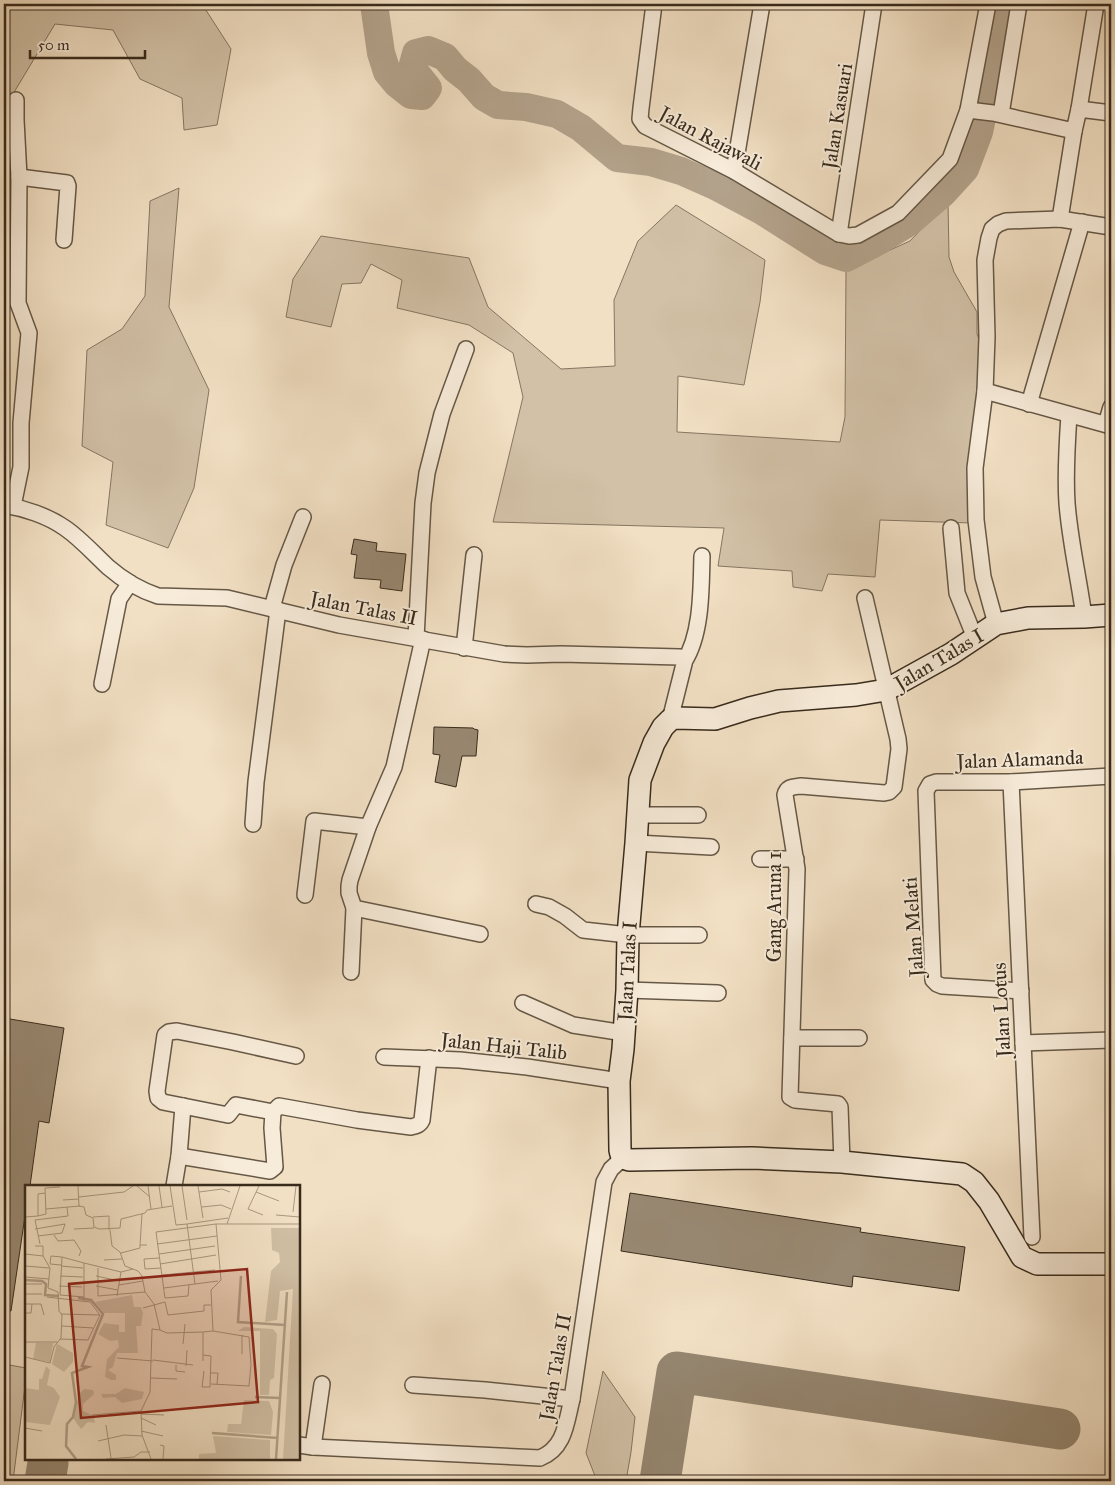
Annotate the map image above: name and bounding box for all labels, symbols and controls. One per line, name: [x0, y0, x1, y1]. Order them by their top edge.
scale bar: [30, 28, 145, 60]
text: 50 m: [38, 36, 70, 54]
street label: Jalan Kasuari: [816, 61, 858, 173]
street label: Jalan Rajawali: [653, 100, 767, 176]
street label: Jalan Talas II: [306, 585, 420, 631]
street label: Jalan Talas I: [888, 623, 989, 697]
street label: Jalan Alamanda: [954, 745, 1084, 774]
street label: Gang Aruna 1: [762, 852, 787, 962]
street label: Jalan Melati: [897, 876, 930, 980]
street label: Jalan Talas I: [612, 920, 643, 1024]
street label: Jalan Lotus: [987, 962, 1017, 1060]
street label: Jalan Haji Talib: [438, 1027, 569, 1066]
inset map: [25, 1185, 300, 1460]
street label: Jalan Talas II: [533, 1311, 577, 1425]

